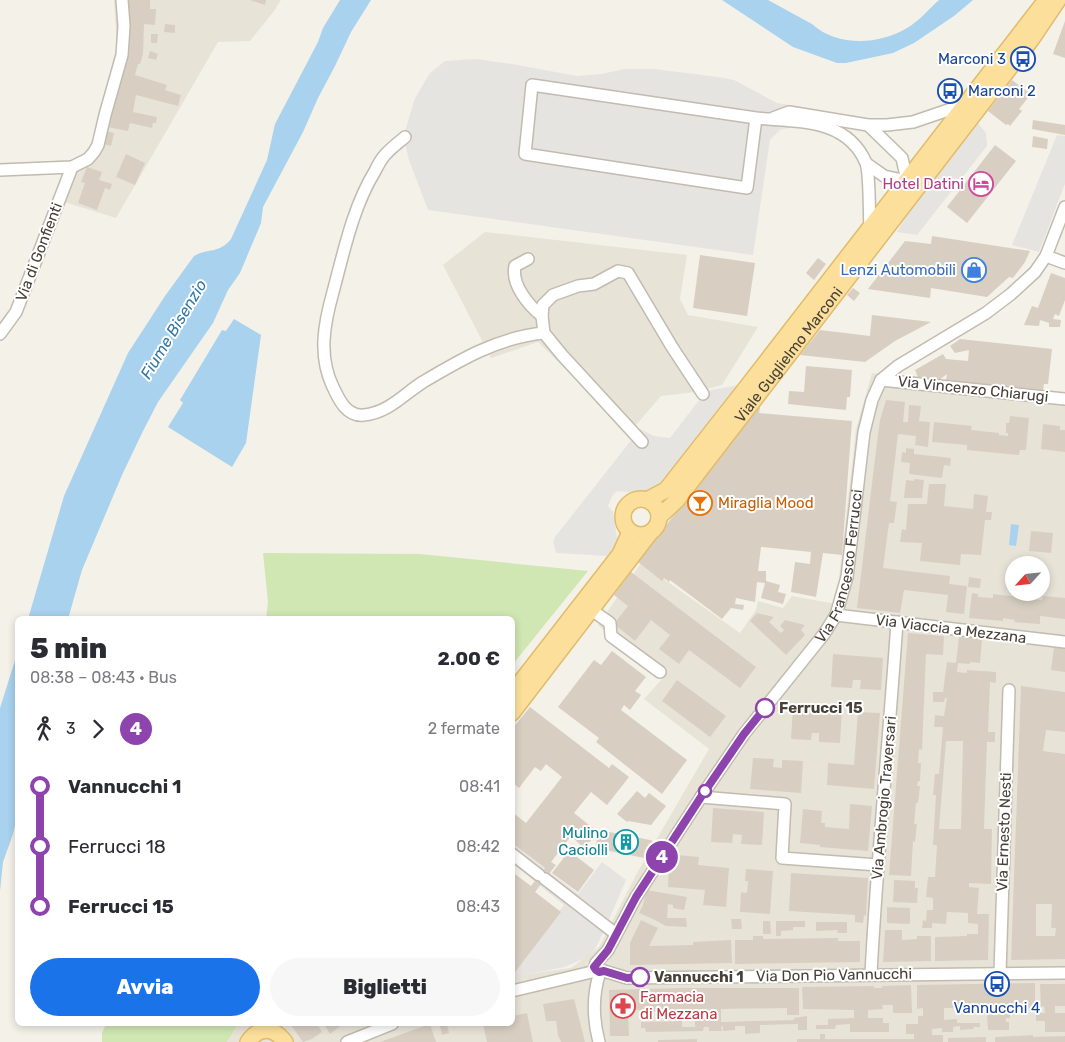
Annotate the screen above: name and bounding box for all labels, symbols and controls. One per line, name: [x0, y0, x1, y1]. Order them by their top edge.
bus stop icon: Marconi 3: [1010, 46, 1036, 72]
place label: Marconi 3: [938, 50, 1006, 68]
bus stop icon: Marconi 2: [937, 78, 963, 104]
place label: Marconi 2: [968, 82, 1036, 100]
hotel icon: Hotel Datini: [968, 171, 994, 197]
place label: Hotel Datini: [882, 175, 964, 193]
street label: Via di Gonfienti: [12, 200, 66, 304]
shop icon: Lenzi Automobili: [961, 257, 987, 283]
place label: Lenzi Automobili: [840, 261, 956, 279]
water label: Fiume Bisenzio: [136, 276, 211, 382]
street label: Viale Guglielmo Marconi: [731, 283, 847, 426]
street label: Via Vincenzo Chiarugi: [897, 372, 1049, 406]
street label: Via Francesco Ferrucci: [811, 488, 866, 647]
bar icon: Miraglia Mood: [687, 490, 713, 516]
place label: Miraglia Mood: [718, 494, 814, 512]
north arrow: [1005, 556, 1050, 601]
map controls: [1005, 556, 1050, 601]
street label: Via Viaccia a Mezzana: [874, 611, 1028, 647]
text: 5 min: [30, 632, 107, 665]
text: 2.00 €: [438, 647, 500, 670]
text: 08:38 – 08:43 · Bus: [30, 668, 177, 687]
marker: Ferrucci 15: [755, 698, 775, 718]
place label: Ferrucci 15: [779, 699, 863, 717]
icon: walk: [30, 715, 58, 743]
icon: forward: [84, 715, 112, 743]
street label: Via Ambrogio Traversari: [868, 715, 900, 881]
text: 4: [130, 718, 142, 740]
text: 3: [66, 719, 76, 738]
text: 2 fermate: [428, 719, 500, 738]
street label: Via Ernesto Nesti: [993, 772, 1015, 892]
text: Vannucchi 1: [68, 775, 182, 798]
text: 08:41: [459, 777, 500, 796]
unlabelled marker: [698, 784, 712, 798]
place label: Mulino Caciolli: [558, 824, 608, 859]
building icon: Mulino Caciolli: [613, 829, 639, 855]
text: Ferrucci 18: [68, 835, 166, 858]
text: 08:42: [456, 837, 500, 856]
line badge: 4: [646, 841, 678, 873]
text: 4: [656, 846, 668, 868]
text: Ferrucci 15: [68, 895, 174, 918]
text: 08:43: [456, 897, 500, 916]
button: Avvia: [30, 958, 260, 1016]
button: Biglietti: [270, 958, 500, 1016]
street label: Via Don Pio Vannucchi: [756, 965, 912, 985]
marker: Vannucchi 1: [630, 967, 650, 987]
place label: Vannucchi 1: [654, 968, 744, 986]
bus stop icon: Vannucchi 4: [984, 971, 1010, 997]
place label: Farmacia di Mezzana: [640, 988, 717, 1023]
pharmacy icon: Farmacia di Mezzana: [610, 993, 636, 1019]
place label: Vannucchi 4: [954, 999, 1040, 1017]

